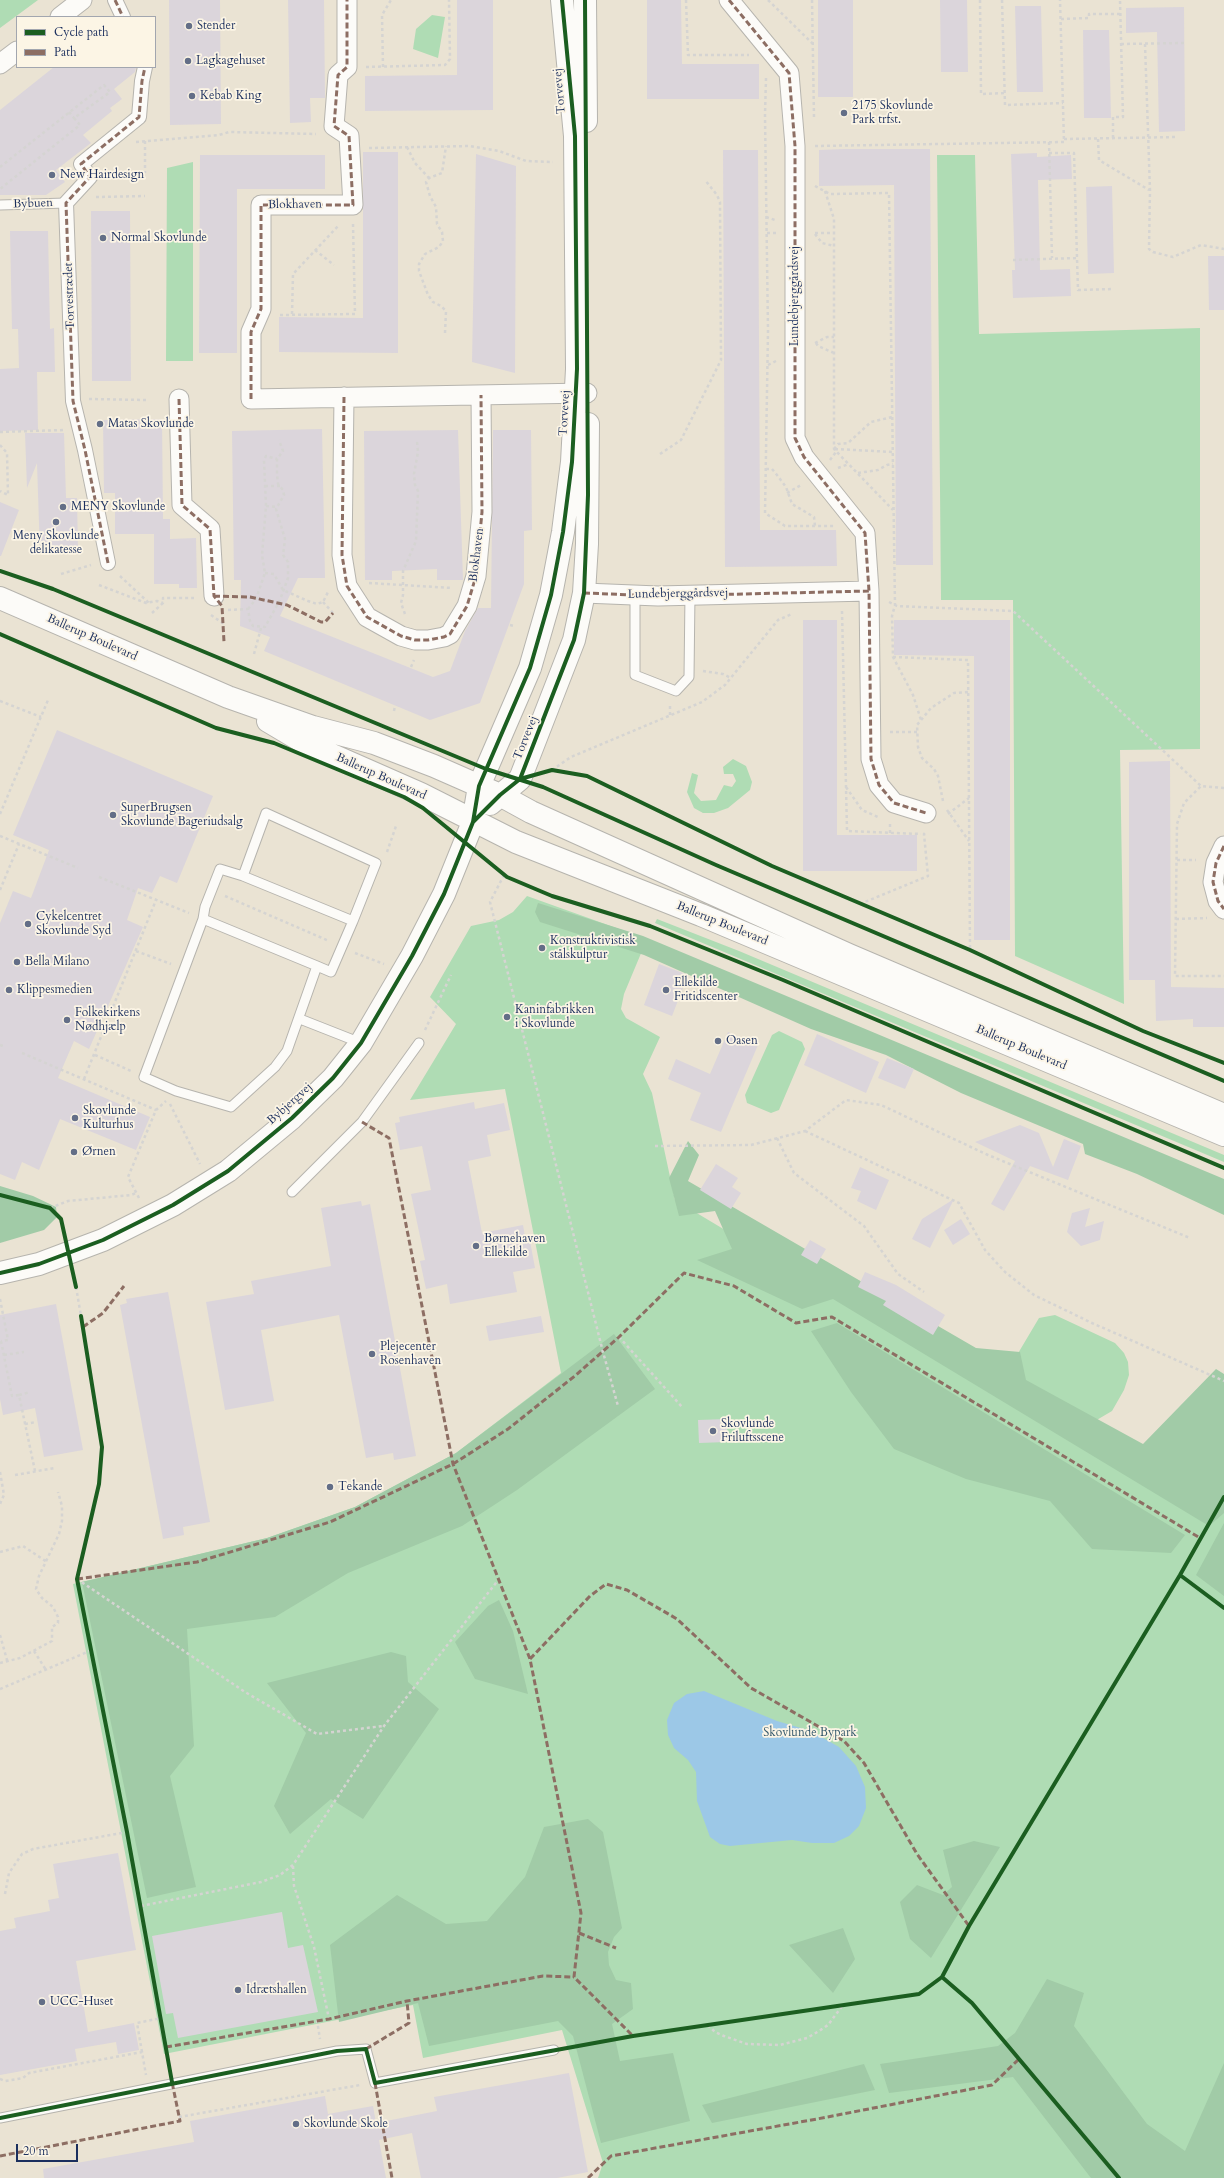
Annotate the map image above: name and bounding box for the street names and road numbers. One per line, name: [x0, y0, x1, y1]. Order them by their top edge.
street label: Torvevej: [551, 67, 569, 115]
street label: Bybuen: [13, 196, 53, 212]
street label: Blokhaven: [268, 197, 322, 213]
street label: Lundebjerggårdsvej: [788, 246, 802, 346]
street label: Torvestrædet: [62, 262, 78, 330]
street label: Torvevej: [557, 390, 573, 436]
street label: Blokhaven: [467, 527, 487, 583]
street label: Lundebjerggårdsvej: [628, 586, 728, 602]
street label: Ballerup Boulevard: [45, 612, 139, 664]
street label: Torvevej: [511, 714, 541, 762]
street label: Ballerup Boulevard: [334, 751, 428, 803]
street label: Ballerup Boulevard: [674, 899, 770, 949]
street label: Ballerup Boulevard: [973, 1022, 1069, 1074]
street label: Bybjergvej: [264, 1080, 316, 1128]

